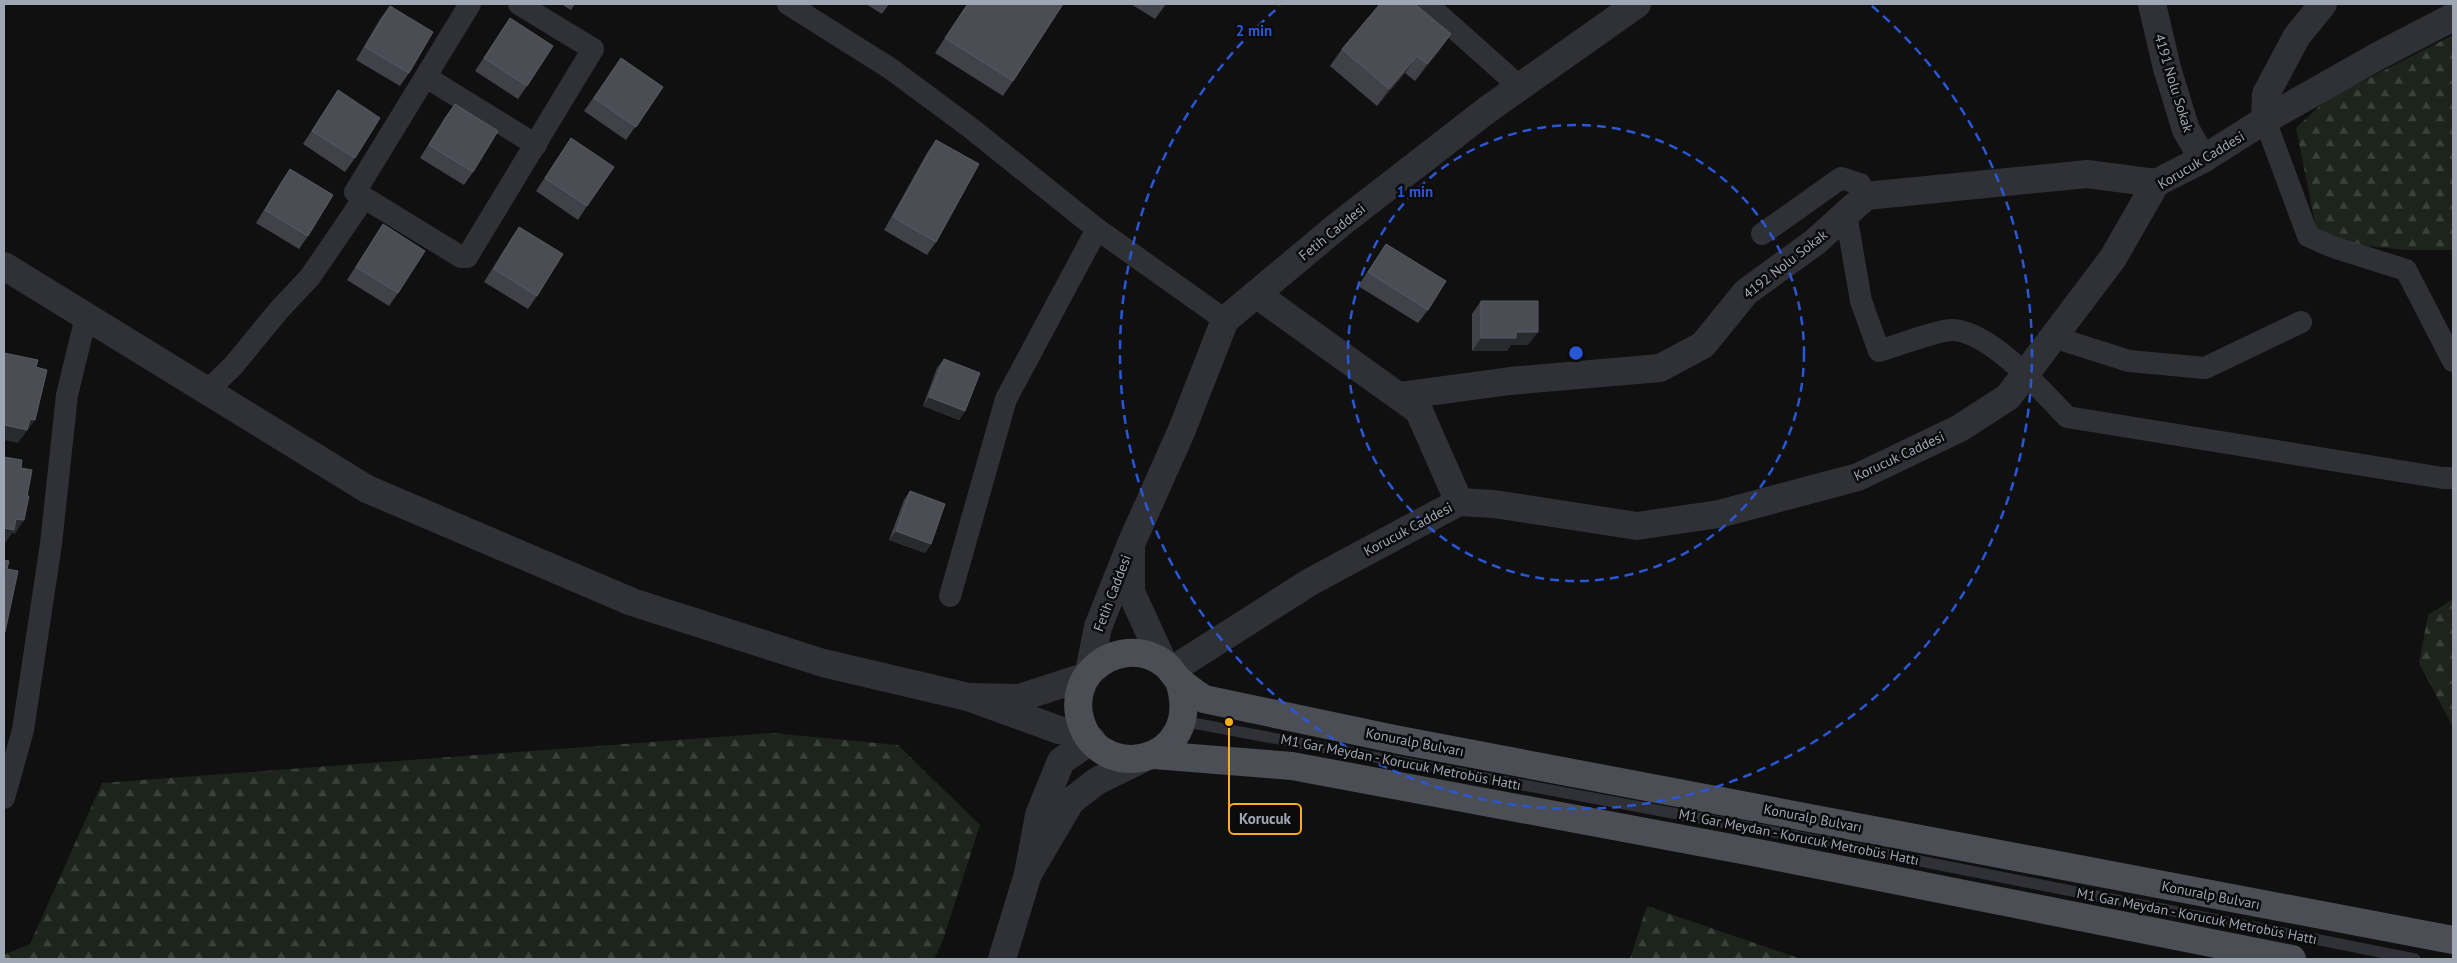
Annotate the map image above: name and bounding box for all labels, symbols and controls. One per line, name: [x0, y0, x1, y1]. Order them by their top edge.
text: 2 min: [1236, 21, 1272, 40]
street label: 4191 Nolu Sokak: [2151, 32, 2198, 135]
street label: Korucuk Caddesi: [2154, 127, 2248, 193]
text: 1 min: [1397, 182, 1433, 201]
street label: Fetih Caddesi: [1295, 200, 1369, 264]
street label: 4192 Nolu Sokak: [1739, 225, 1831, 302]
centre of rings: [1567, 344, 1585, 362]
street label: Korucuk Caddesi: [1851, 427, 1947, 485]
street label: Korucuk Caddesi: [1360, 498, 1456, 560]
street label: Fetih Caddesi: [1089, 552, 1135, 634]
street label: Konuralp Bulvarı: [1364, 724, 1466, 760]
street label: M1 Gar Meydan - Korucuk Metrobüs Hattı: [1279, 730, 1523, 794]
street label: Konuralp Bulvarı: [1762, 800, 1864, 836]
callout: Korucuk: [1229, 804, 1301, 834]
street label: M1 Gar Meydan - Korucuk Metrobüs Hattı: [1677, 805, 1921, 869]
text: Korucuk: [1239, 809, 1292, 828]
street label: Konuralp Bulvarı: [2160, 877, 2262, 913]
street label: M1 Gar Meydan - Korucuk Metrobüs Hattı: [2075, 884, 2319, 948]

